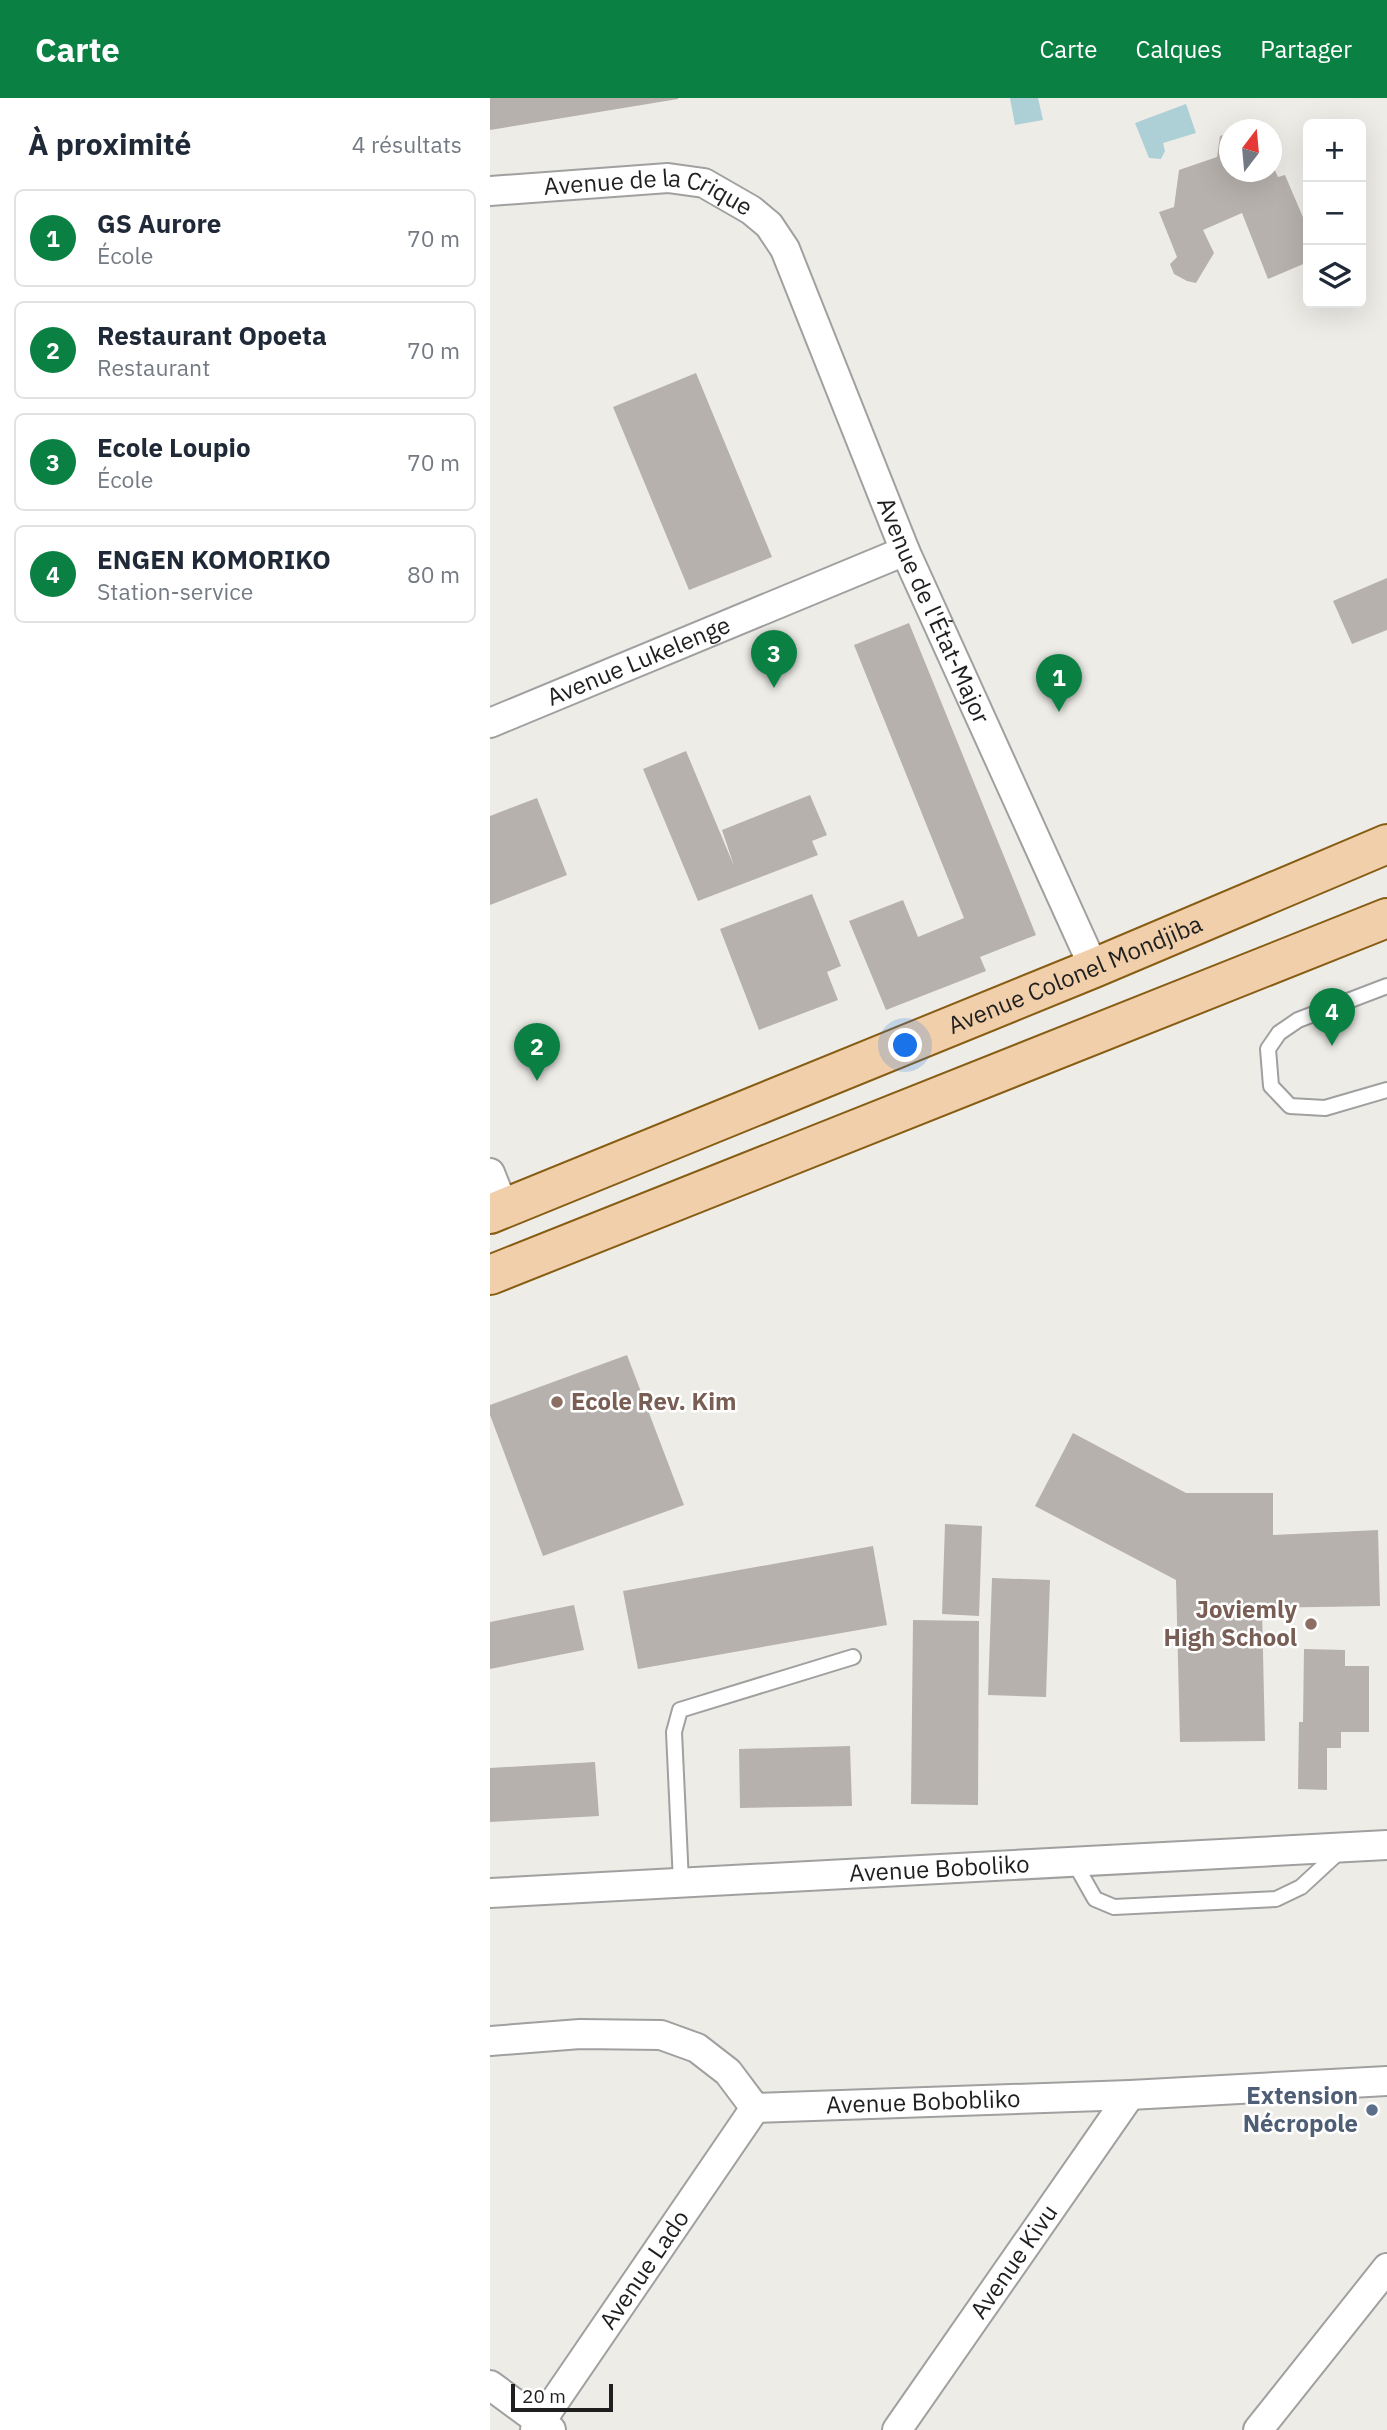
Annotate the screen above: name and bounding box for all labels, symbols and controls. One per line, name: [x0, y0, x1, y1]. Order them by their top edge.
text: Carte: [35, 28, 120, 71]
text: Carte: [1039, 33, 1098, 65]
text: Calques: [1136, 33, 1222, 65]
text: Partager: [1260, 33, 1352, 65]
north arrow: [1219, 119, 1282, 182]
map controls: [1303, 119, 1366, 308]
button: +: [1303, 119, 1366, 182]
text: À proximité: [28, 124, 191, 163]
text: 4 résultats: [352, 129, 462, 159]
street label: Avenue de la Crique: [543, 161, 759, 223]
button: −: [1303, 182, 1366, 245]
text: GS Aurore: [97, 206, 221, 240]
text: 1: [46, 223, 60, 253]
text: 70 m: [407, 223, 460, 253]
text: École: [97, 240, 153, 270]
button: layers: [1303, 245, 1366, 308]
text: Restaurant Opoeta: [97, 318, 327, 352]
text: 2: [46, 335, 60, 365]
text: 70 m: [407, 335, 460, 365]
text: Restaurant: [97, 352, 210, 382]
text: Ecole Loupio: [97, 430, 251, 464]
text: 3: [46, 447, 60, 477]
text: 70 m: [407, 447, 460, 477]
text: École: [97, 464, 153, 494]
street label: Avenue de l'État-Major: [870, 492, 998, 729]
text: ENGEN KOMORIKO: [97, 542, 331, 576]
text: 4: [46, 559, 60, 589]
text: 80 m: [407, 559, 460, 589]
text: Station-service: [97, 576, 253, 606]
street label: Avenue Lukelenge: [542, 608, 735, 713]
pin: 3: [751, 630, 797, 688]
pin: 1: [1036, 654, 1082, 712]
street label: Avenue Colonel Mondjiba: [943, 907, 1207, 1041]
pin: 4: [1309, 988, 1355, 1046]
pin: 2: [514, 1023, 560, 1081]
your location: [888, 1028, 922, 1062]
place label: Ecole Rev. Kim: [571, 1385, 737, 1417]
marker: Ecole Rev. Kim: [549, 1394, 565, 1410]
place label: Joviemly High School: [1164, 1593, 1297, 1653]
marker: Joviemly High School: [1303, 1616, 1319, 1632]
street label: Avenue Boboliko: [848, 1847, 1030, 1889]
place label: Extension Nécropole: [1243, 2079, 1358, 2139]
street label: Avenue Bobobliko: [825, 2082, 1021, 2121]
marker: Extension Nécropole: [1364, 2102, 1380, 2118]
street label: Avenue Kivu: [962, 2198, 1064, 2325]
street label: Avenue Lado: [591, 2203, 696, 2335]
scale bar: [511, 2381, 612, 2413]
text: 20 m: [522, 2384, 566, 2408]

